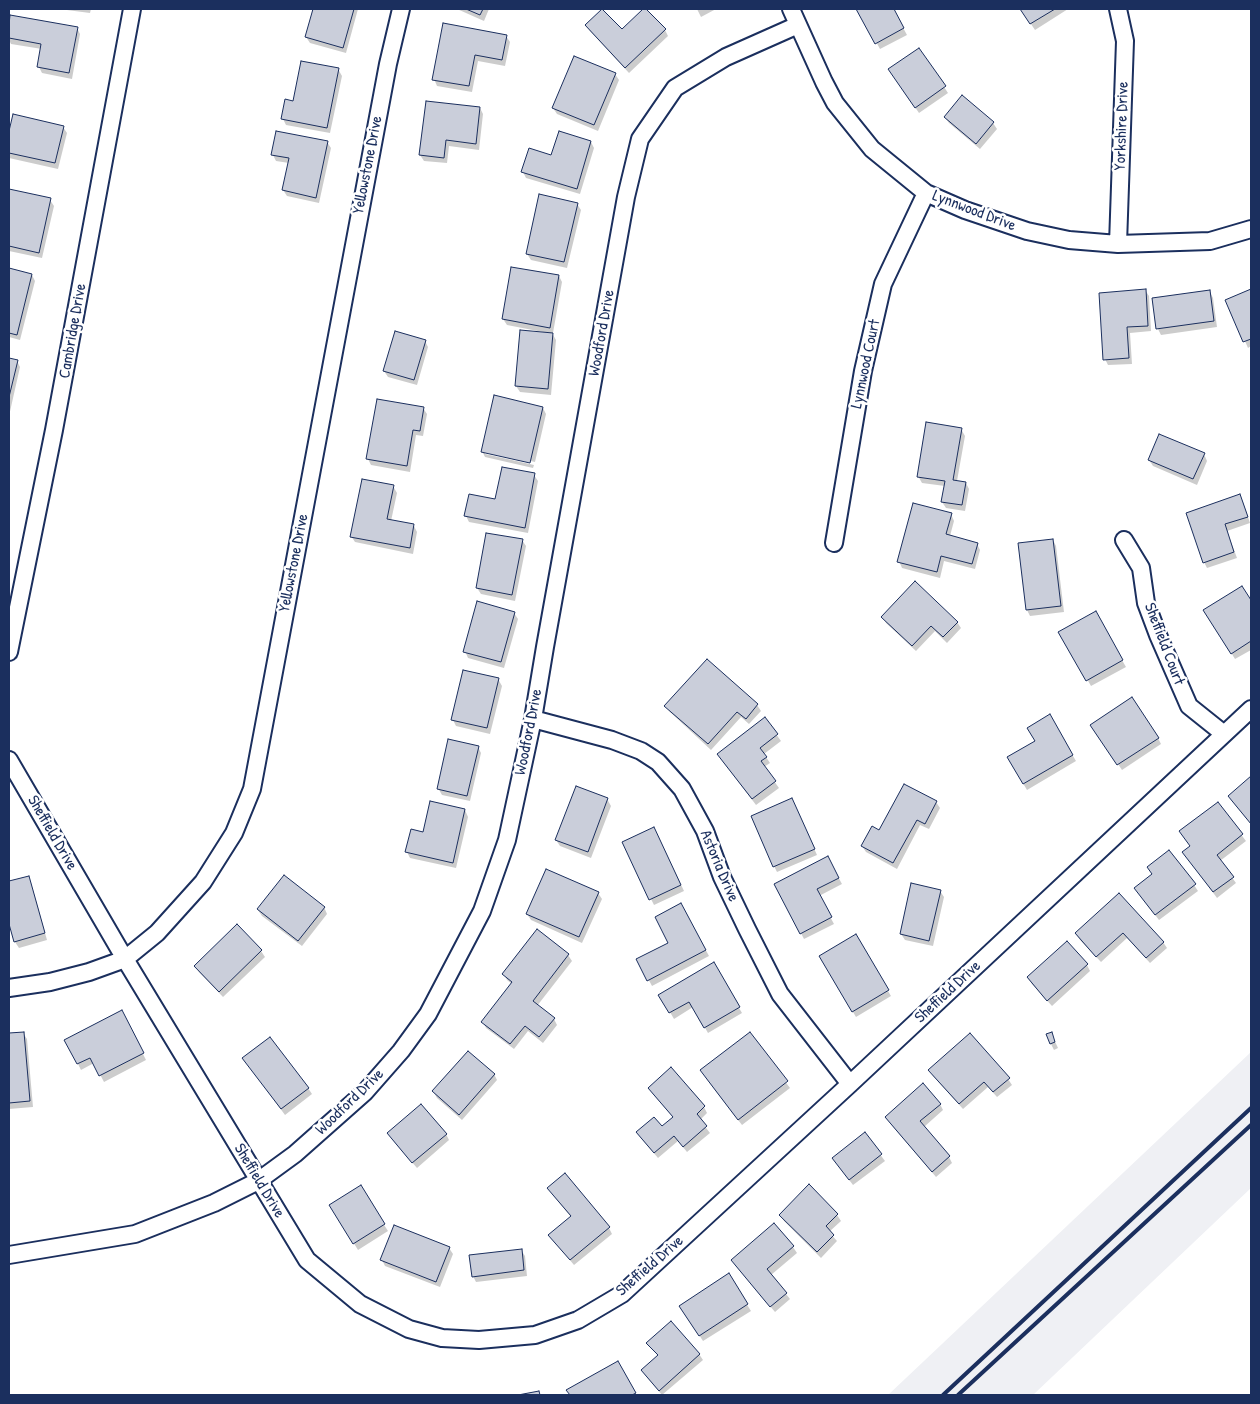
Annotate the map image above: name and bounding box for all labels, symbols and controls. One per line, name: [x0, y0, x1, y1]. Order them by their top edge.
street label: Yorkshire Drive: [1111, 81, 1133, 171]
street label: Yellowstone Drive: [349, 114, 387, 216]
street label: Lynnwood Drive: [930, 186, 1018, 236]
street label: Cambridge Drive: [55, 282, 91, 380]
street label: Woodford Drive: [585, 288, 619, 378]
street label: Lynnwood Court: [847, 318, 885, 410]
street label: Yellowstone Drive: [275, 512, 313, 614]
street label: Sheffield Court: [1140, 600, 1188, 688]
street label: Woodford Drive: [511, 687, 547, 777]
street label: Sheffield Drive: [23, 792, 81, 874]
street label: Astoria Drive: [695, 827, 743, 905]
street label: Sheffield Drive: [911, 957, 985, 1027]
street label: Woodford Drive: [312, 1065, 388, 1139]
street label: Sheffield Drive: [229, 1140, 289, 1222]
street label: Sheffield Drive: [612, 1232, 688, 1300]

